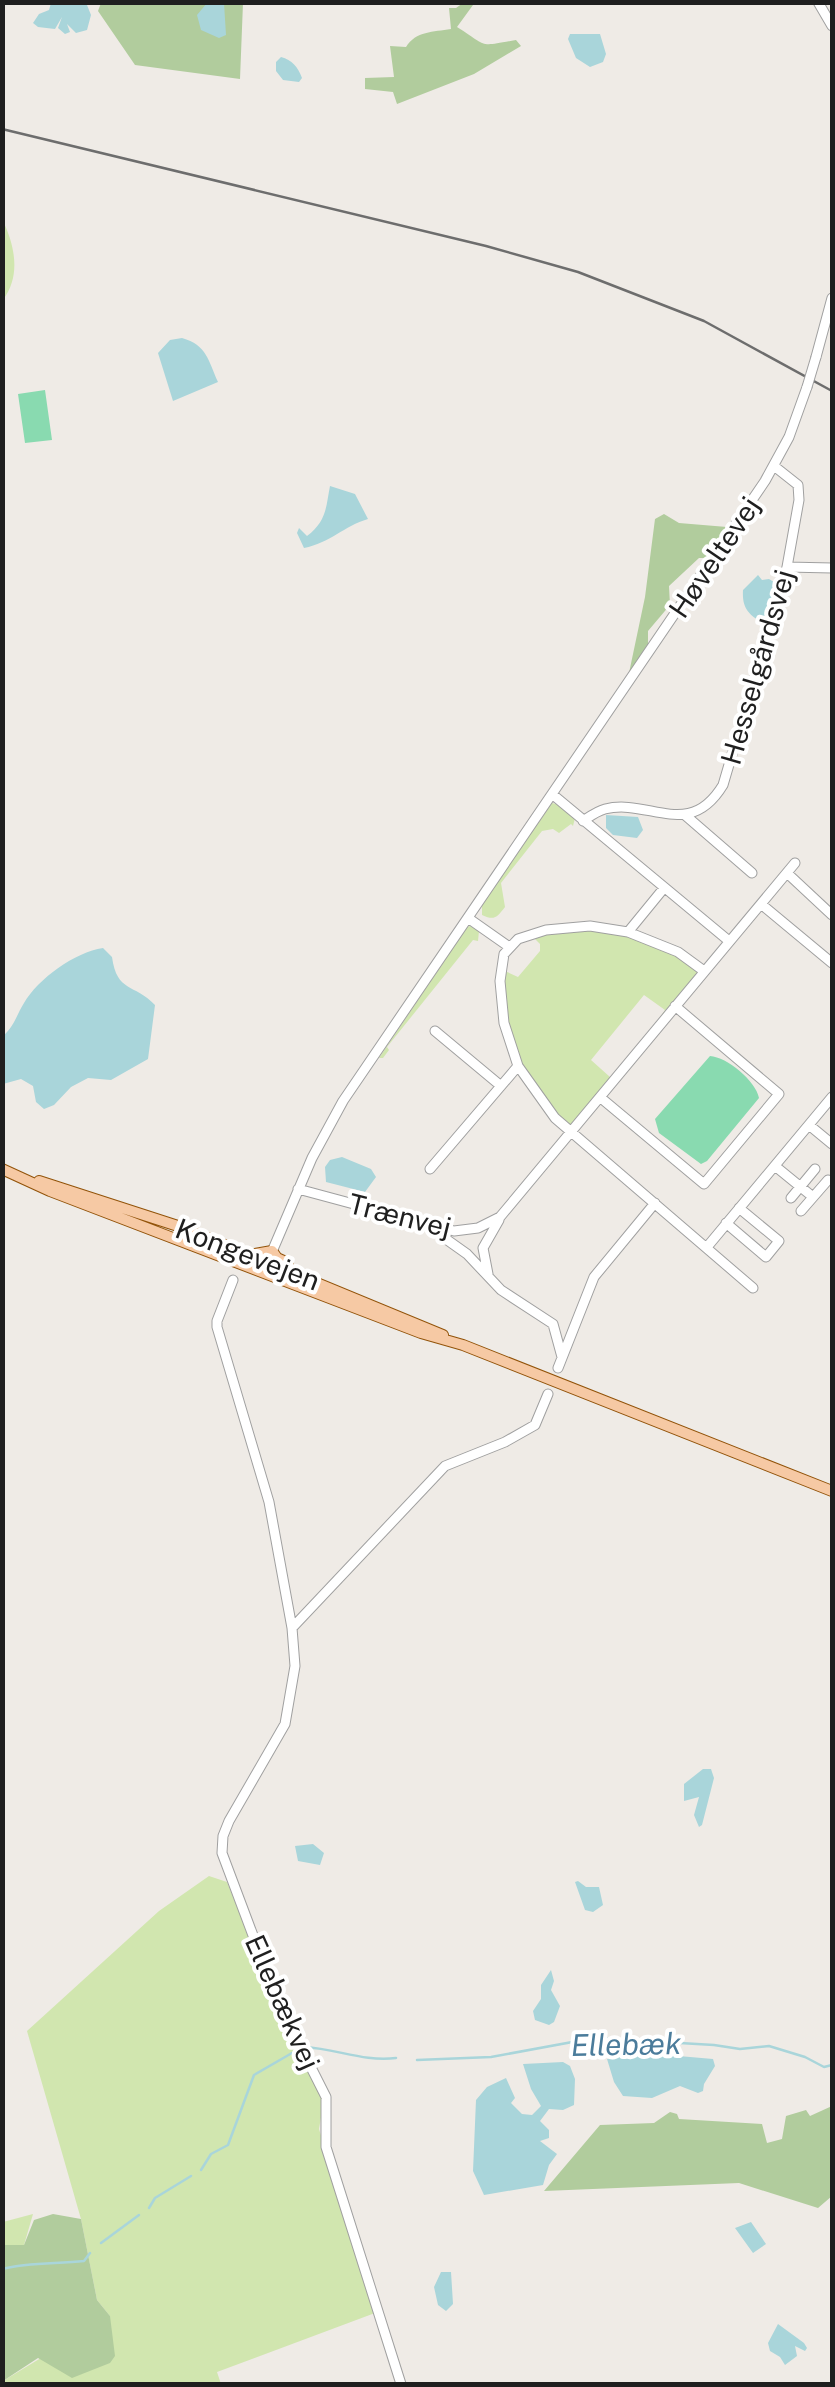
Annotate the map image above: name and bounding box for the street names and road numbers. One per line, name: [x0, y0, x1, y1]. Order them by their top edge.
street label: Høveltevej: [662, 490, 766, 624]
street label: Hesselgårdsvej: [713, 566, 801, 768]
street label: Trænvej: [345, 1186, 455, 1244]
street label: Kongevejen: [171, 1211, 325, 1297]
street label: Ellebækvej: [239, 1930, 327, 2074]

